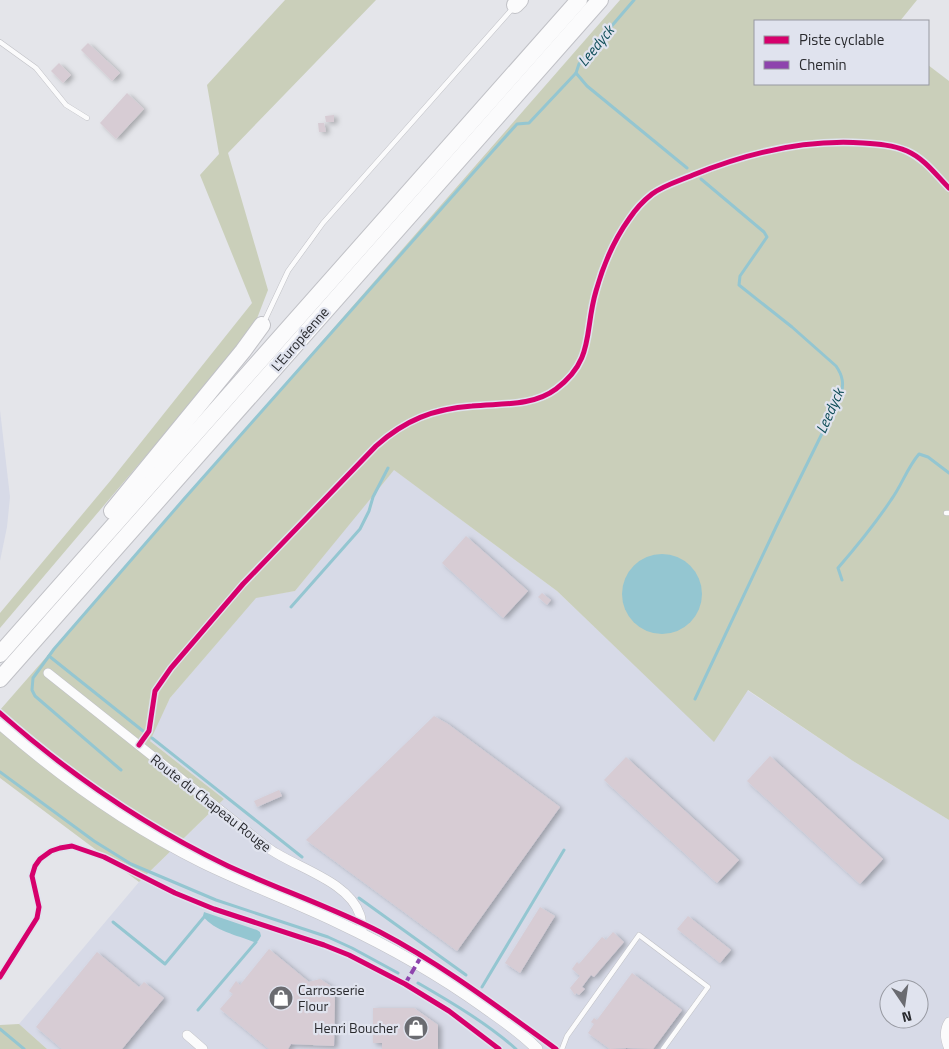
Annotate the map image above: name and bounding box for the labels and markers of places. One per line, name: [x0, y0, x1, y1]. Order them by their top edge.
place label: Carrosserie Flour: [298, 979, 365, 1016]
shop icon: Carrosserie Flour: [268, 985, 294, 1011]
shop icon: Henri Boucher: [403, 1015, 429, 1041]
place label: Henri Boucher: [314, 1017, 398, 1038]

